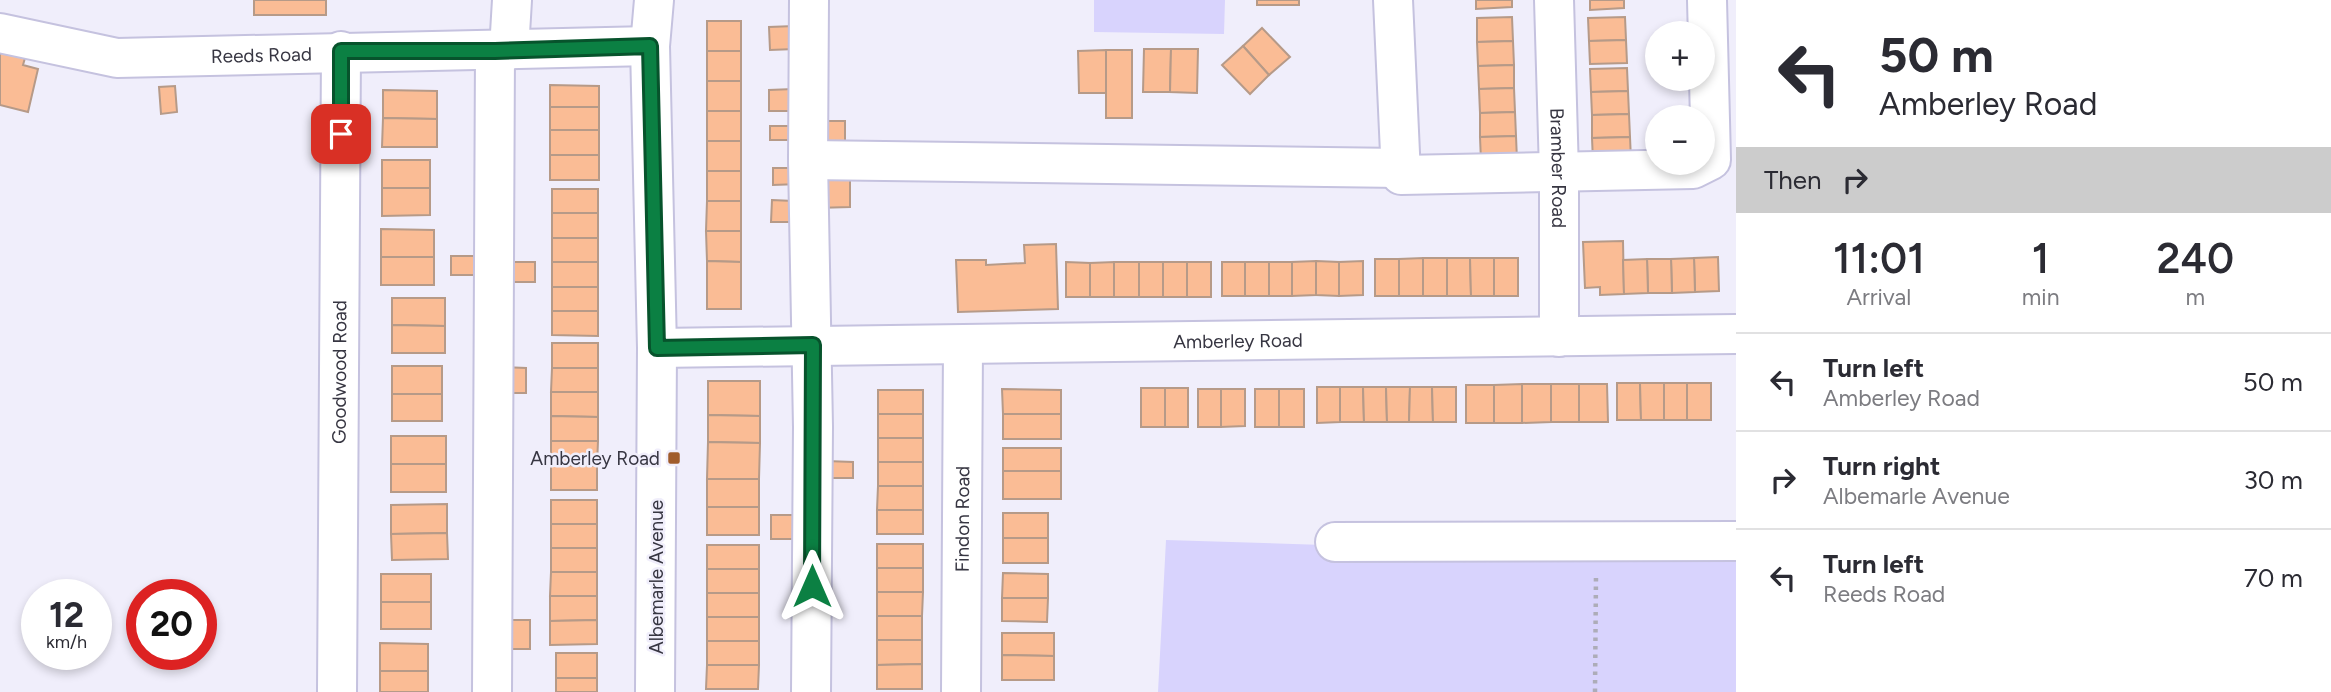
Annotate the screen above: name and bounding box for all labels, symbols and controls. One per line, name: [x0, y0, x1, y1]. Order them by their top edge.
map controls: [1645, 21, 1715, 175]
button: +: [1645, 21, 1715, 91]
text: 50 m: [1879, 25, 1994, 84]
icon: left: [1764, 28, 1855, 119]
street label: Reeds Road: [211, 42, 312, 67]
text: Amberley Road: [1879, 85, 2097, 123]
pin: [311, 104, 371, 164]
button: −: [1645, 105, 1715, 175]
street label: Bramber Road: [1546, 107, 1571, 228]
icon: arrive: [322, 115, 360, 153]
icon: right: [1836, 161, 1874, 199]
text: Then: [1764, 164, 1822, 196]
text: 11:01: [1833, 233, 1925, 284]
text: 1: [2032, 233, 2049, 284]
text: 240: [2157, 233, 2234, 284]
text: Arrival: [1846, 283, 1911, 311]
text: min: [2022, 283, 2060, 311]
text: m: [2185, 283, 2205, 311]
street label: Goodwood Road: [327, 300, 351, 444]
street label: Amberley Road: [1173, 328, 1303, 353]
text: Turn left: [1823, 352, 1924, 384]
icon: left: [1764, 363, 1802, 401]
text: 50 m: [2243, 366, 2303, 398]
text: Amberley Road: [1823, 384, 1980, 412]
place label: Amberley Road: [530, 447, 660, 470]
marker: Amberley Road: [666, 450, 682, 466]
text: Turn right: [1823, 450, 1940, 482]
icon: right: [1764, 461, 1802, 499]
text: 30 m: [2244, 464, 2303, 496]
street label: Findon Road: [950, 466, 974, 572]
text: Albemarle Avenue: [1823, 482, 2010, 510]
street label: Albemarle Avenue: [645, 500, 668, 654]
text: Turn left: [1823, 548, 1924, 580]
position arrow: [775, 549, 849, 623]
icon: left: [1764, 559, 1802, 597]
text: 70 m: [2244, 562, 2303, 594]
speed limit sign: 20: [126, 579, 217, 670]
text: Reeds Road: [1823, 580, 1945, 608]
text: 12: [49, 594, 84, 636]
text: km/h: [46, 631, 87, 653]

